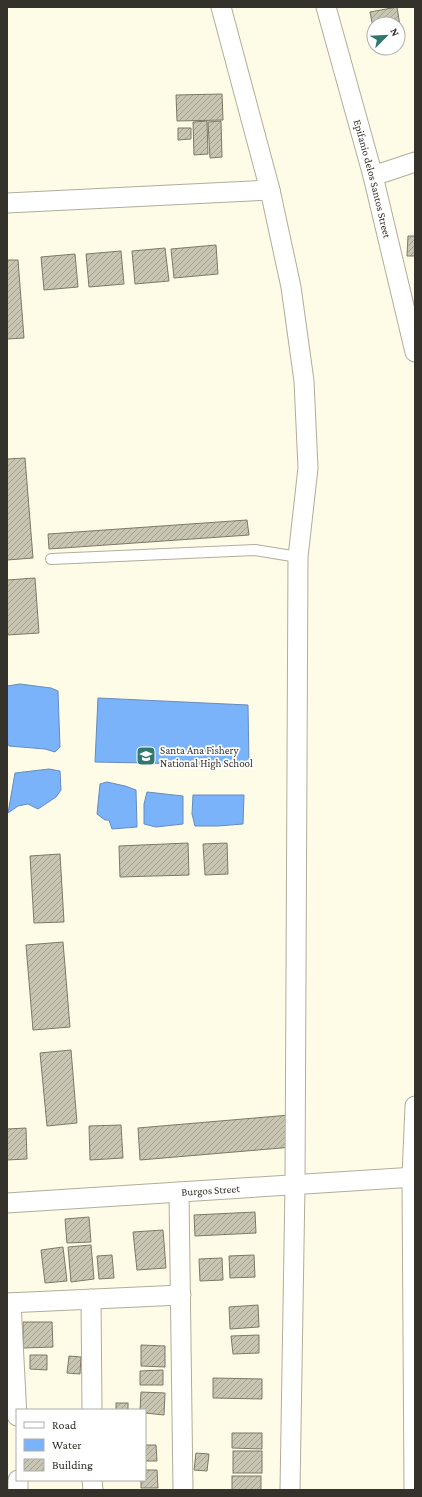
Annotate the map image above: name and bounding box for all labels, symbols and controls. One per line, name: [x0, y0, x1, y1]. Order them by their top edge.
north arrow: [366, 16, 406, 56]
text: N: [388, 26, 402, 38]
street label: Epifanio delos Santos Street: [352, 118, 394, 240]
place label: Santa Ana Fishery National High School: [160, 744, 253, 770]
school or university icon: Santa Ana Fishery National High School: [135, 745, 157, 767]
street label: Burgos Street: [181, 1182, 241, 1198]
legend: [16, 1409, 146, 1481]
text: Road: [52, 1418, 77, 1432]
text: Water: [52, 1438, 82, 1452]
text: Building: [52, 1458, 93, 1472]

